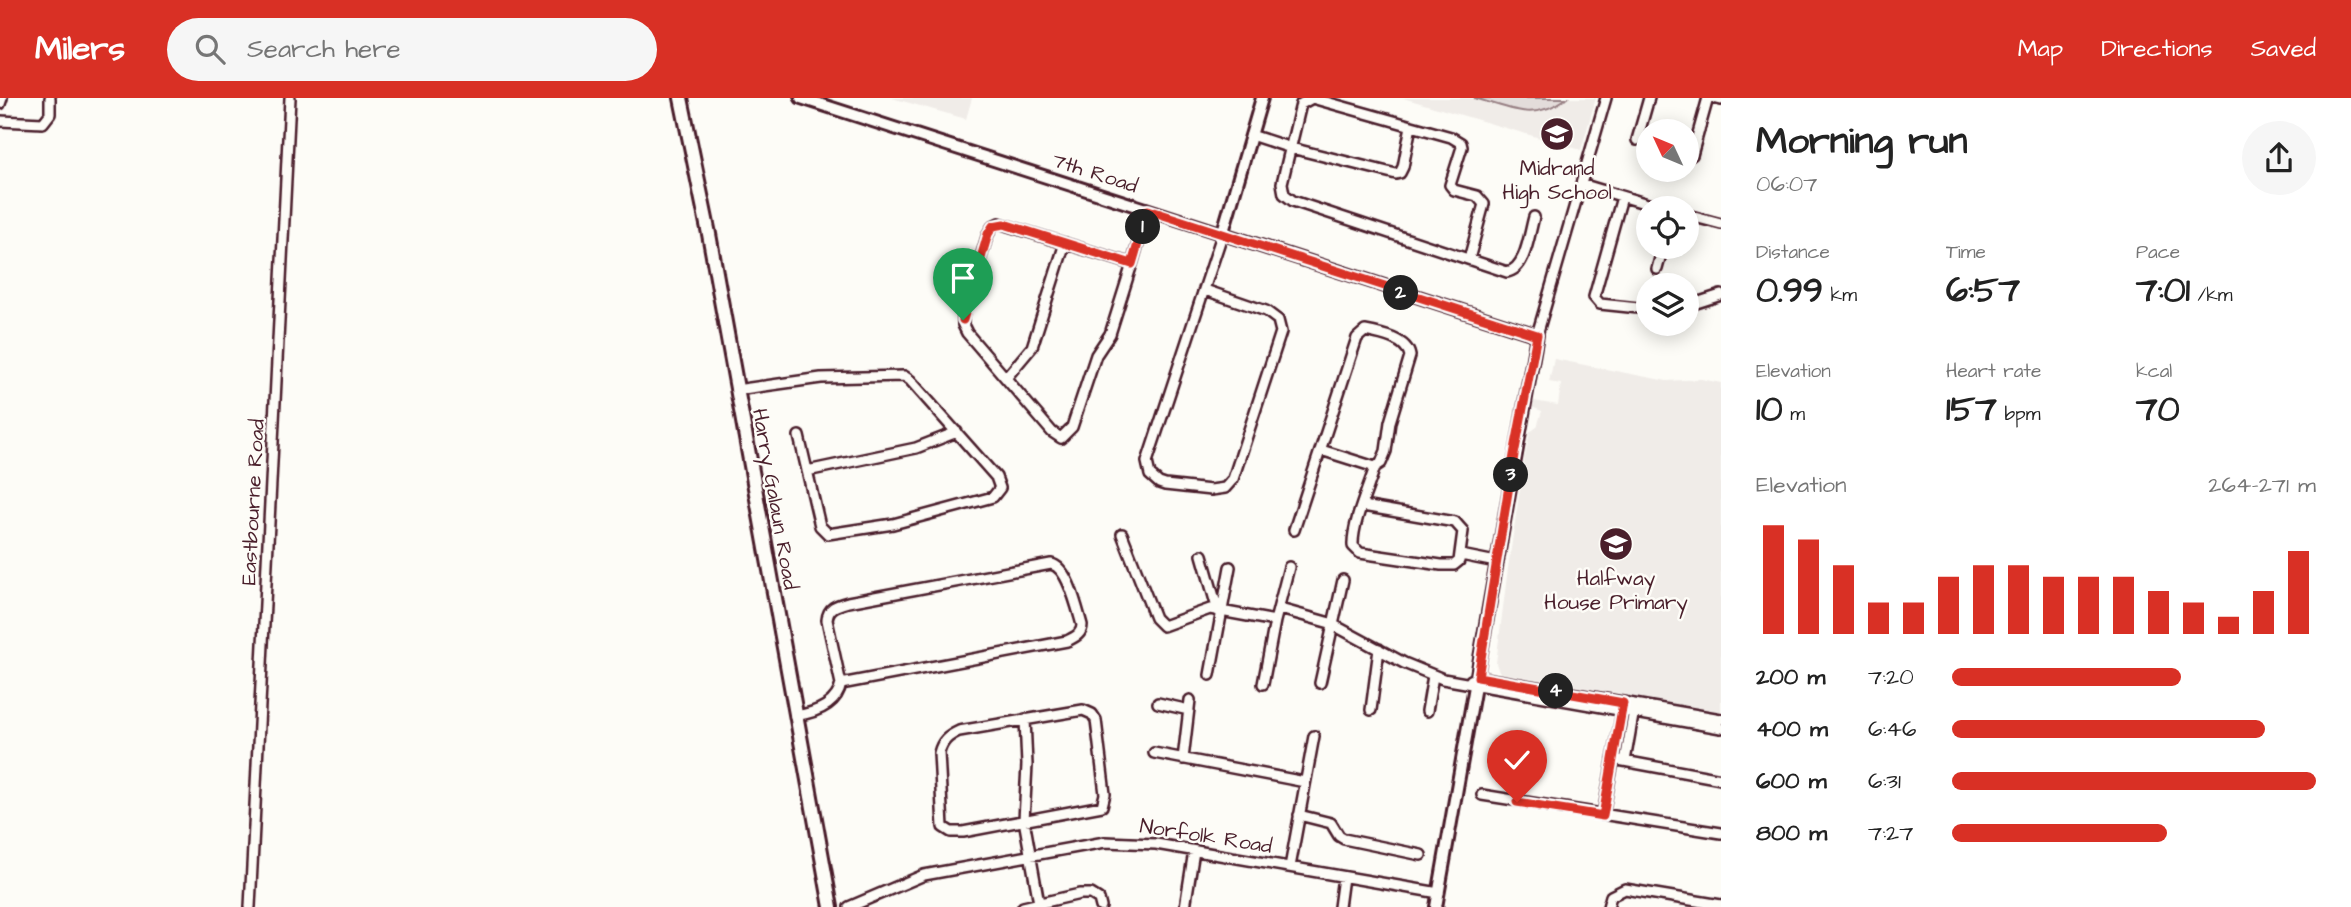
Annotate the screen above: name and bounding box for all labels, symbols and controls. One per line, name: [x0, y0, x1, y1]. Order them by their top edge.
search box: [167, 18, 657, 81]
text: Milers: [35, 26, 125, 72]
icon: search: [191, 30, 229, 68]
text: Search here: [247, 31, 401, 67]
text: Map: [2018, 32, 2063, 66]
text: Directions: [2101, 32, 2213, 66]
text: Saved: [2251, 32, 2316, 66]
school or university icon: Midrand High School: [1538, 115, 1576, 153]
text: Morning run: [1756, 116, 1968, 168]
north arrow: [1636, 119, 1699, 182]
map controls: [1636, 119, 1699, 336]
button: share: [2242, 121, 2316, 195]
street label: 7th Road: [1048, 146, 1142, 201]
place label: Midrand High School: [1502, 154, 1612, 209]
text: 06:07: [1756, 168, 1817, 200]
button: locate: [1636, 196, 1699, 259]
pin: 1: [1126, 209, 1160, 244]
text: 1: [1141, 213, 1144, 240]
text: Distance: [1756, 239, 1830, 266]
text: Time: [1946, 239, 1986, 266]
text: Pace: [2136, 239, 2180, 266]
pin: [933, 248, 993, 320]
icon: arrive: [944, 259, 982, 297]
text: 0.99: [1756, 266, 1823, 315]
text: 6:57: [1946, 266, 2020, 315]
text: 7:01: [2136, 266, 2190, 315]
button: layers: [1636, 273, 1699, 336]
pin: 2: [1384, 276, 1418, 310]
text: 2: [1395, 279, 1406, 306]
text: km: [1823, 282, 1857, 309]
text: /km: [2190, 282, 2233, 309]
text: Elevation: [1756, 358, 1831, 385]
text: Heart rate: [1946, 358, 2041, 385]
text: kcal: [2136, 358, 2172, 385]
text: 10: [1756, 385, 1783, 434]
text: 157: [1946, 385, 1997, 434]
text: 70: [2136, 385, 2180, 434]
text: m: [1783, 401, 1805, 428]
text: bpm: [1997, 401, 2040, 428]
street label: Harry Galaun Road: [743, 406, 805, 592]
street label: Eastbourne Road: [234, 418, 272, 586]
pin: 3: [1494, 458, 1528, 492]
text: 3: [1506, 461, 1515, 488]
text: Elevation: [1756, 469, 1847, 501]
text: 264–271 m: [2208, 469, 2316, 501]
school or university icon: Halfway House Primary: [1597, 525, 1635, 563]
place label: Halfway House Primary: [1544, 564, 1688, 619]
text: 200 m: [1756, 661, 1825, 693]
text: 7:20: [1868, 661, 1914, 693]
pin: 4: [1538, 674, 1574, 708]
text: 4: [1549, 677, 1562, 704]
text: 400 m: [1756, 713, 1828, 745]
text: 6:46: [1868, 713, 1916, 745]
pin: [1487, 730, 1547, 802]
icon: check: [1498, 741, 1536, 779]
text: 600 m: [1756, 765, 1827, 797]
text: 6:31: [1868, 765, 1901, 797]
street label: Norfolk Road: [1138, 811, 1275, 861]
text: 800 m: [1756, 817, 1827, 849]
text: 7:27: [1868, 817, 1913, 849]

